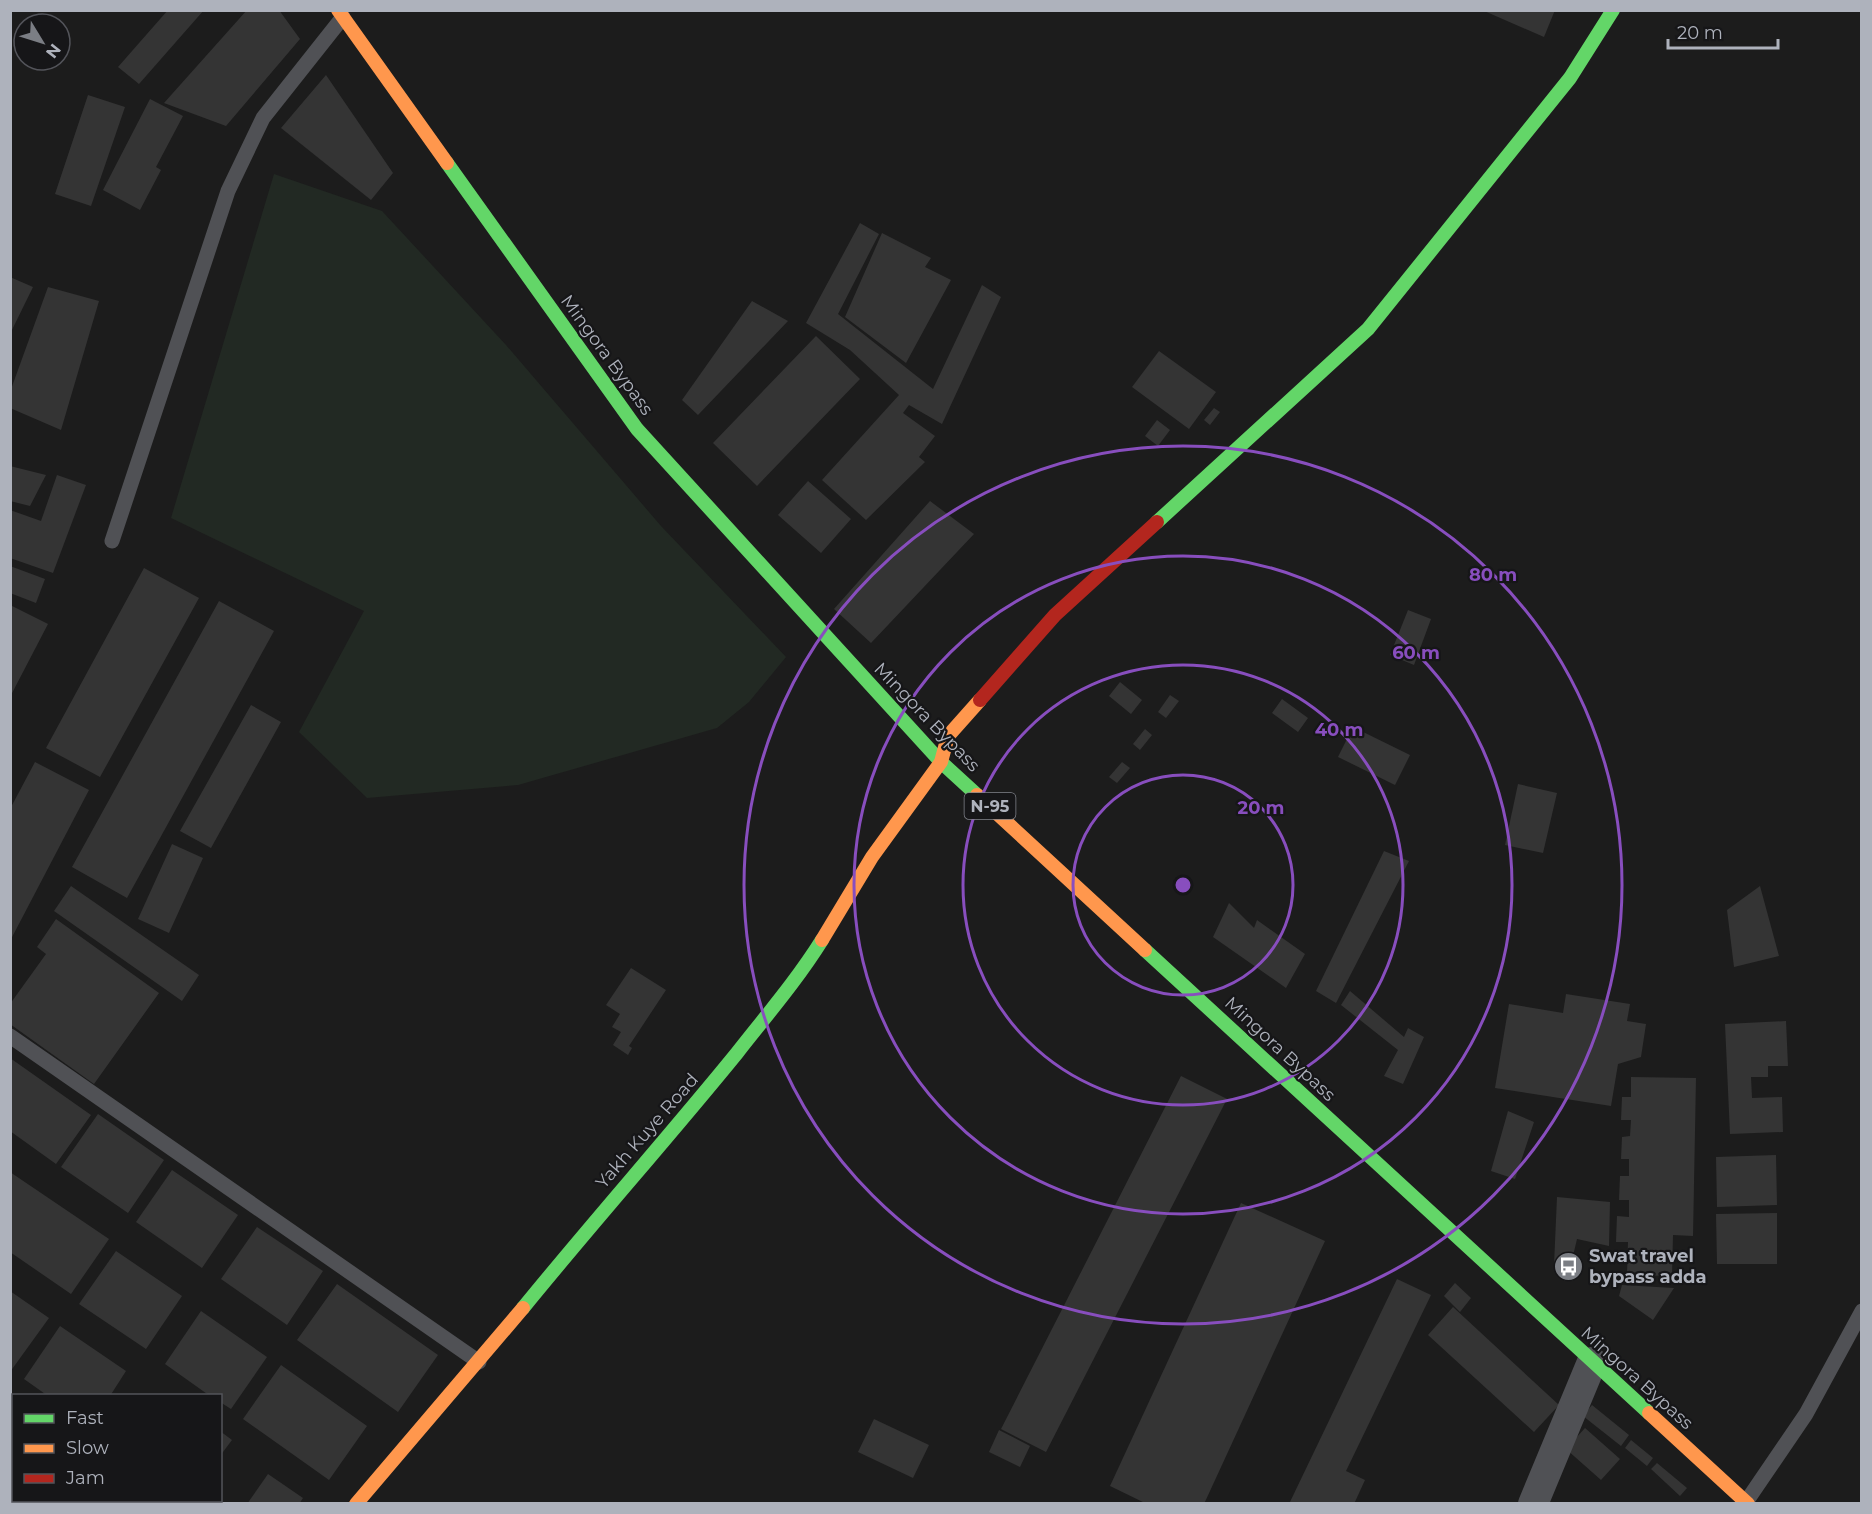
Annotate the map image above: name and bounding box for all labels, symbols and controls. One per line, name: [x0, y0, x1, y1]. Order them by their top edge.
north arrow: [12, 12, 72, 72]
scale bar: [1668, 12, 1778, 50]
text: 20 m: [1677, 22, 1723, 44]
text: N: [42, 40, 65, 62]
street label: Mingora Bypass: [556, 291, 658, 420]
text: 80 m: [1469, 564, 1517, 586]
text: 60 m: [1392, 642, 1440, 664]
street label: Mingora Bypass: [869, 658, 985, 776]
text: 40 m: [1315, 719, 1363, 741]
road number: N-95: [964, 793, 1016, 819]
text: 20 m: [1238, 797, 1284, 819]
centre of rings: [1173, 875, 1193, 895]
street label: Mingora Bypass: [1220, 992, 1340, 1106]
street label: Yakh Kuye Road: [591, 1069, 703, 1193]
place label: Swat travel bypass adda: [1589, 1245, 1707, 1288]
bus stop icon: Swat travel bypass adda: [1552, 1250, 1584, 1282]
street label: Mingora Bypass: [1576, 1322, 1698, 1434]
legend: [12, 1394, 222, 1502]
text: Fast: [66, 1407, 104, 1429]
text: Slow: [66, 1437, 109, 1459]
text: Jam: [65, 1467, 105, 1489]

